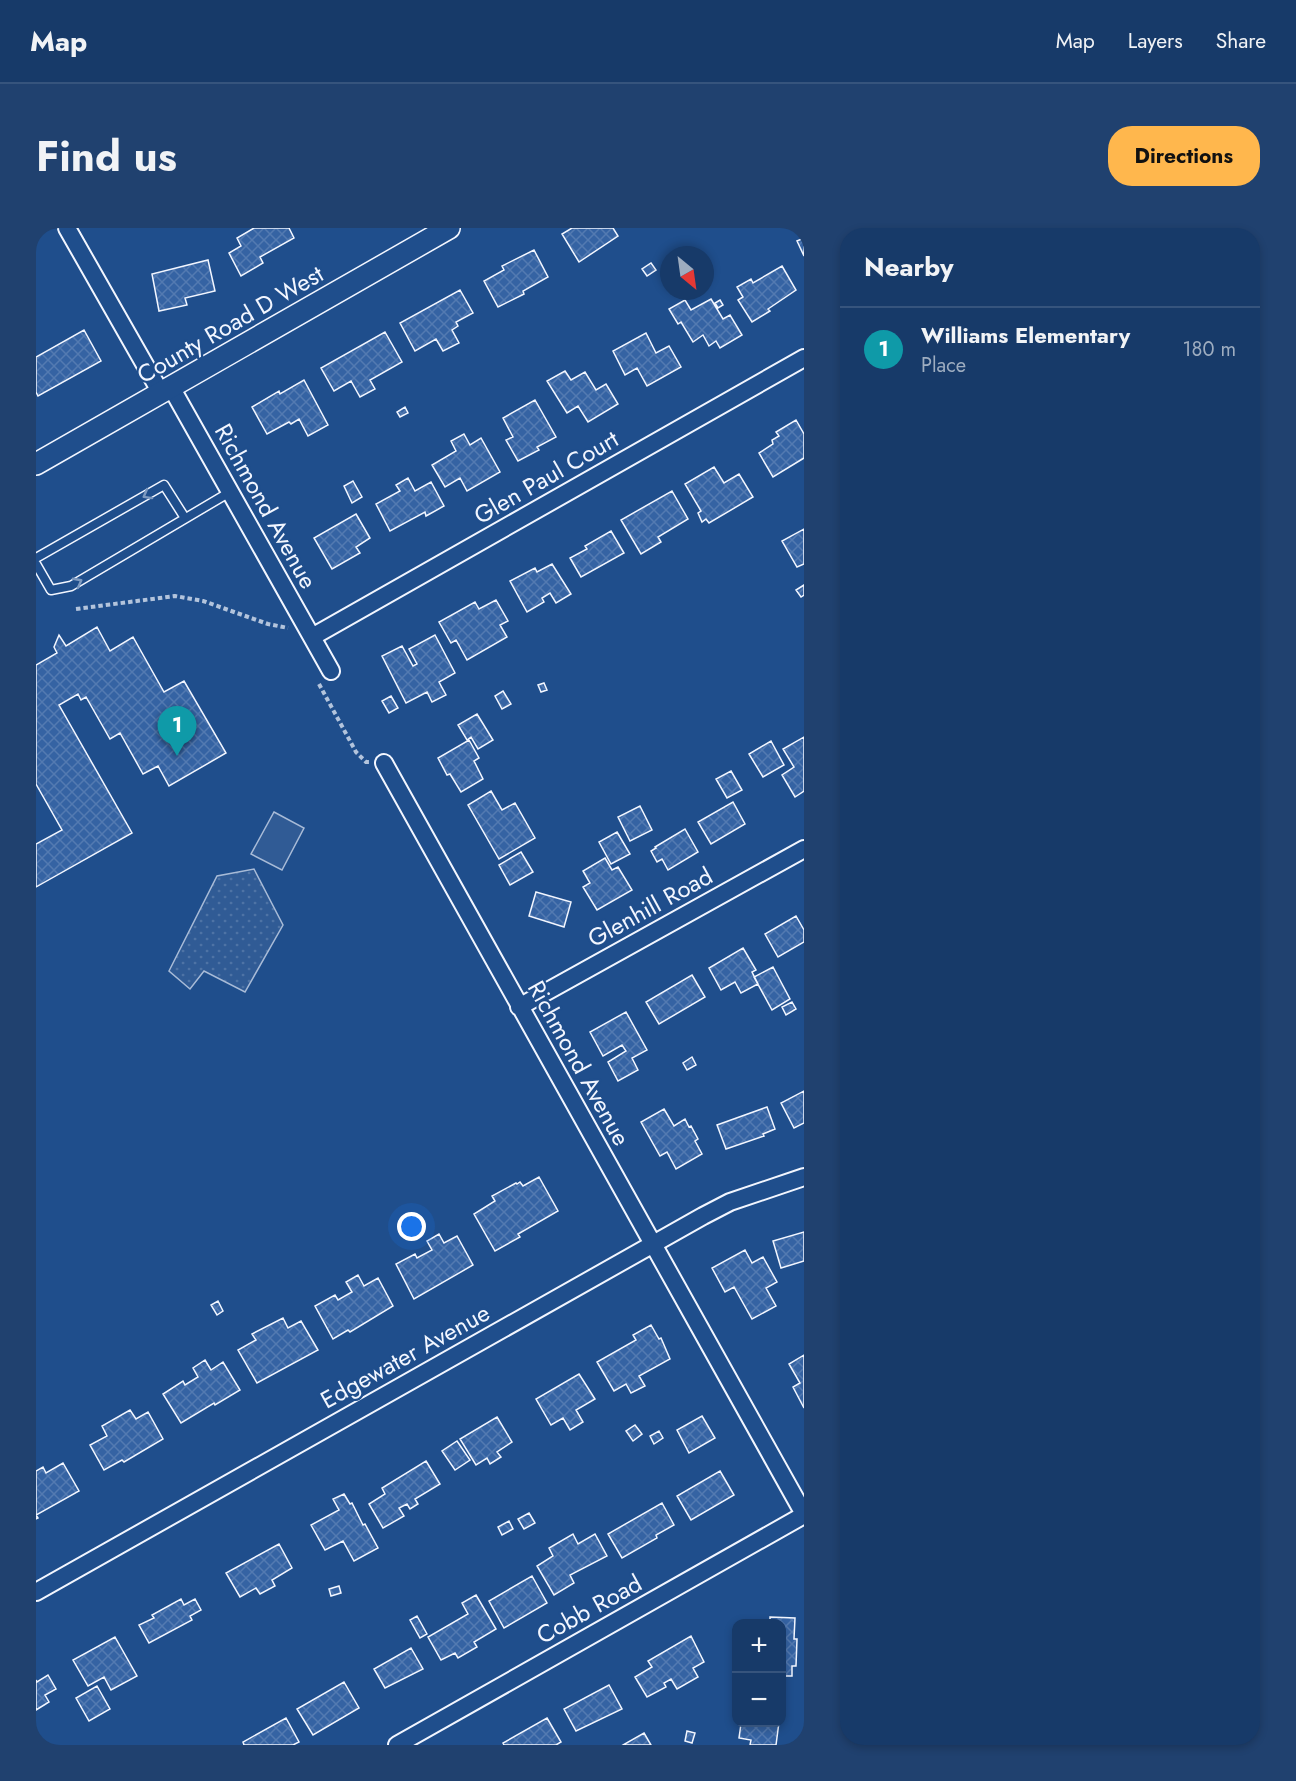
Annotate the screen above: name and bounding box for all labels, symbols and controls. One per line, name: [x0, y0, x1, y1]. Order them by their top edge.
text: Map: [30, 21, 87, 62]
text: Map: [1056, 26, 1095, 56]
text: Layers: [1128, 26, 1183, 56]
text: Share: [1216, 26, 1266, 56]
text: Find us: [36, 126, 177, 187]
button: Directions: [1108, 126, 1260, 186]
north arrow: [660, 246, 714, 300]
text: Nearby: [864, 248, 953, 286]
street label: County Road D West: [130, 256, 330, 392]
text: Williams Elementary: [921, 319, 1130, 351]
text: 1: [878, 335, 889, 364]
text: 180 m: [1182, 335, 1236, 364]
text: Place: [921, 351, 966, 380]
street label: Richmond Avenue: [206, 417, 326, 595]
street label: Glen Paul Court: [467, 421, 625, 533]
one-way arrow: [143, 488, 154, 499]
one-way arrow: [71, 578, 82, 589]
pin: 1: [158, 706, 196, 756]
street label: Glenhill Road: [581, 858, 719, 956]
street label: Richmond Avenue: [519, 974, 639, 1152]
your location: [397, 1212, 426, 1241]
street label: Edgewater Avenue: [314, 1295, 496, 1417]
street label: Cobb Road: [530, 1566, 648, 1652]
map controls: [732, 1619, 786, 1727]
button: +: [732, 1619, 786, 1673]
button: −: [732, 1673, 786, 1727]

